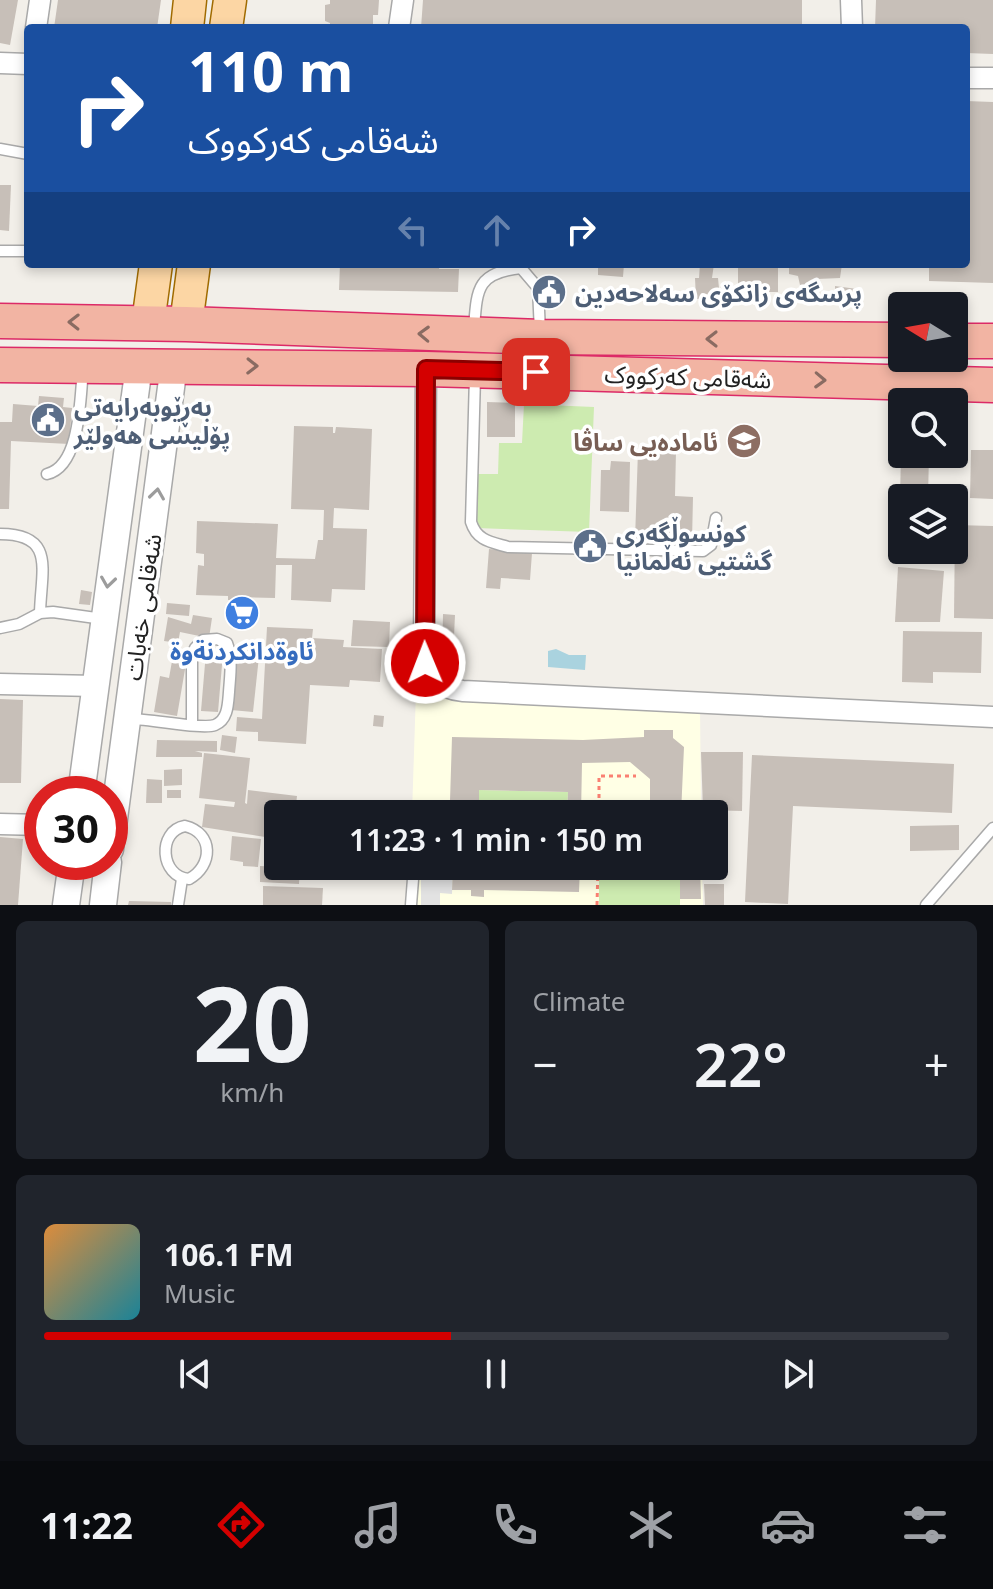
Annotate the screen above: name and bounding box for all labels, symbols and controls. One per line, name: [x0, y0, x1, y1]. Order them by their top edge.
text: 110 m: [188, 32, 353, 108]
icon: right: [56, 56, 160, 160]
text: شەقامی کەرکووک: [188, 115, 439, 164]
icon: left: [391, 208, 435, 252]
icon: ahead: [475, 208, 519, 252]
icon: right: [559, 208, 603, 252]
public building icon: پرسگەی زانکۆی سەلاحەدین: [530, 273, 568, 311]
place label: پرسگەی زانکۆی سەلاحەدین: [575, 276, 862, 309]
north arrow: [888, 292, 968, 372]
map controls: [888, 292, 968, 564]
one-way arrow: [67, 314, 80, 331]
one-way arrow: [417, 326, 430, 343]
one-way arrow: [705, 330, 718, 348]
pin: [502, 338, 570, 406]
icon: arrive: [514, 350, 558, 394]
street label: شەقامی کەرکووک: [604, 357, 772, 395]
one-way arrow: [246, 358, 259, 375]
one-way arrow: [814, 371, 827, 388]
button: search: [888, 388, 968, 468]
place label: بەڕێوبەرایەتی پۆلیسی هەولێر: [73, 390, 230, 451]
public building icon: بەڕێوبەرایەتی پۆلیسی هەولێر: [29, 401, 67, 439]
school or university icon: ئامادەیی ساڤا: [725, 422, 763, 460]
place label: ئامادەیی ساڤا: [573, 425, 718, 458]
button: layers: [888, 484, 968, 564]
one-way arrow: [148, 487, 165, 501]
place label: کونسوڵگەری گشتیی ئەڵمانیا: [616, 516, 773, 577]
public building icon: کونسوڵگەری گشتیی ئەڵمانیا: [571, 527, 609, 565]
street label: شەقامی خەبات: [115, 532, 169, 682]
one-way arrow: [100, 575, 117, 589]
supermarket icon: ئاوةدانكردنةوة: [223, 594, 261, 632]
position arrow: [383, 621, 467, 705]
place label: ئاوةدانكردنةوة: [170, 634, 314, 667]
speed limit sign: 30: [24, 776, 128, 880]
text: 11:23 · 1 min · 150 m: [349, 819, 643, 860]
text: 20: [193, 951, 312, 1092]
text: Climate: [533, 983, 625, 1019]
text: 22°: [694, 1023, 788, 1105]
text: −: [533, 1034, 558, 1094]
text: +: [924, 1034, 949, 1094]
text: km/h: [220, 1074, 284, 1110]
text: 106.1 FM: [164, 1234, 294, 1275]
text: Music: [164, 1275, 235, 1311]
icon: previous: [173, 1352, 217, 1396]
icon: pause: [474, 1352, 518, 1396]
icon: next: [776, 1352, 820, 1396]
icon: directions: [213, 1497, 269, 1553]
icon: music: [350, 1497, 406, 1553]
icon: phone: [487, 1497, 543, 1553]
icon: climate: [623, 1497, 679, 1553]
icon: car: [760, 1497, 816, 1553]
icon: filters: [897, 1497, 953, 1553]
text: 11:22: [40, 1501, 133, 1550]

